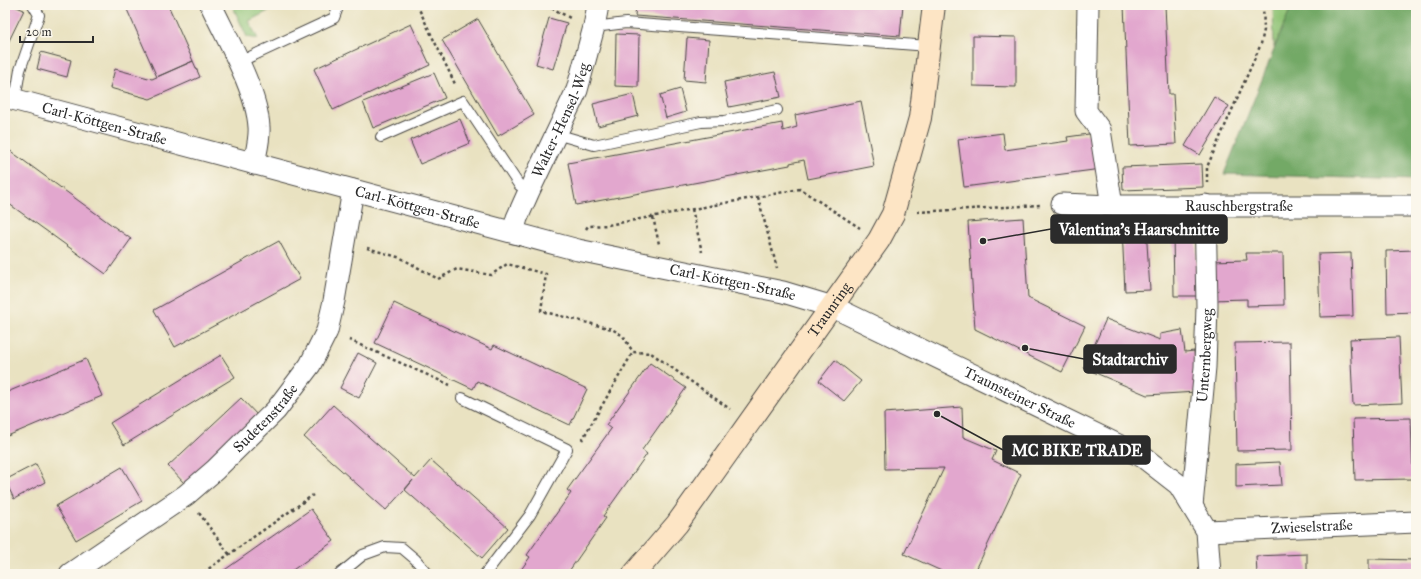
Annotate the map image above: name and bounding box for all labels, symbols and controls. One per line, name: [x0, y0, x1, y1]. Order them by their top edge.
scale bar: [20, 18, 93, 44]
text: 20 m: [26, 25, 52, 39]
street label: Walter-Hensel-Weg: [528, 60, 593, 180]
street label: Carl-Köttgen-Straße: [40, 98, 169, 149]
street label: Carl-Köttgen-Straße: [353, 182, 482, 232]
street label: Rauschbergstraße: [1185, 197, 1293, 215]
callout: Valentina's Haarschnitte: [1051, 215, 1227, 243]
text: Valentina's Haarschnitte: [1058, 220, 1220, 239]
street label: Carl-Köttgen-Straße: [668, 260, 798, 304]
street label: Traunring: [804, 278, 856, 340]
street label: Unternbergweg: [1193, 307, 1216, 403]
callout: Stadtarchiv: [1084, 345, 1176, 373]
text: Stadtarchiv: [1092, 350, 1169, 369]
street label: Traunsteiner Straße: [961, 363, 1079, 432]
street label: Sudetenstraße: [229, 380, 301, 456]
callout: MC BIKE TRADE: [1003, 436, 1150, 464]
text: MC BIKE TRADE: [1011, 441, 1143, 460]
street label: Zwieselstraße: [1271, 516, 1353, 537]

